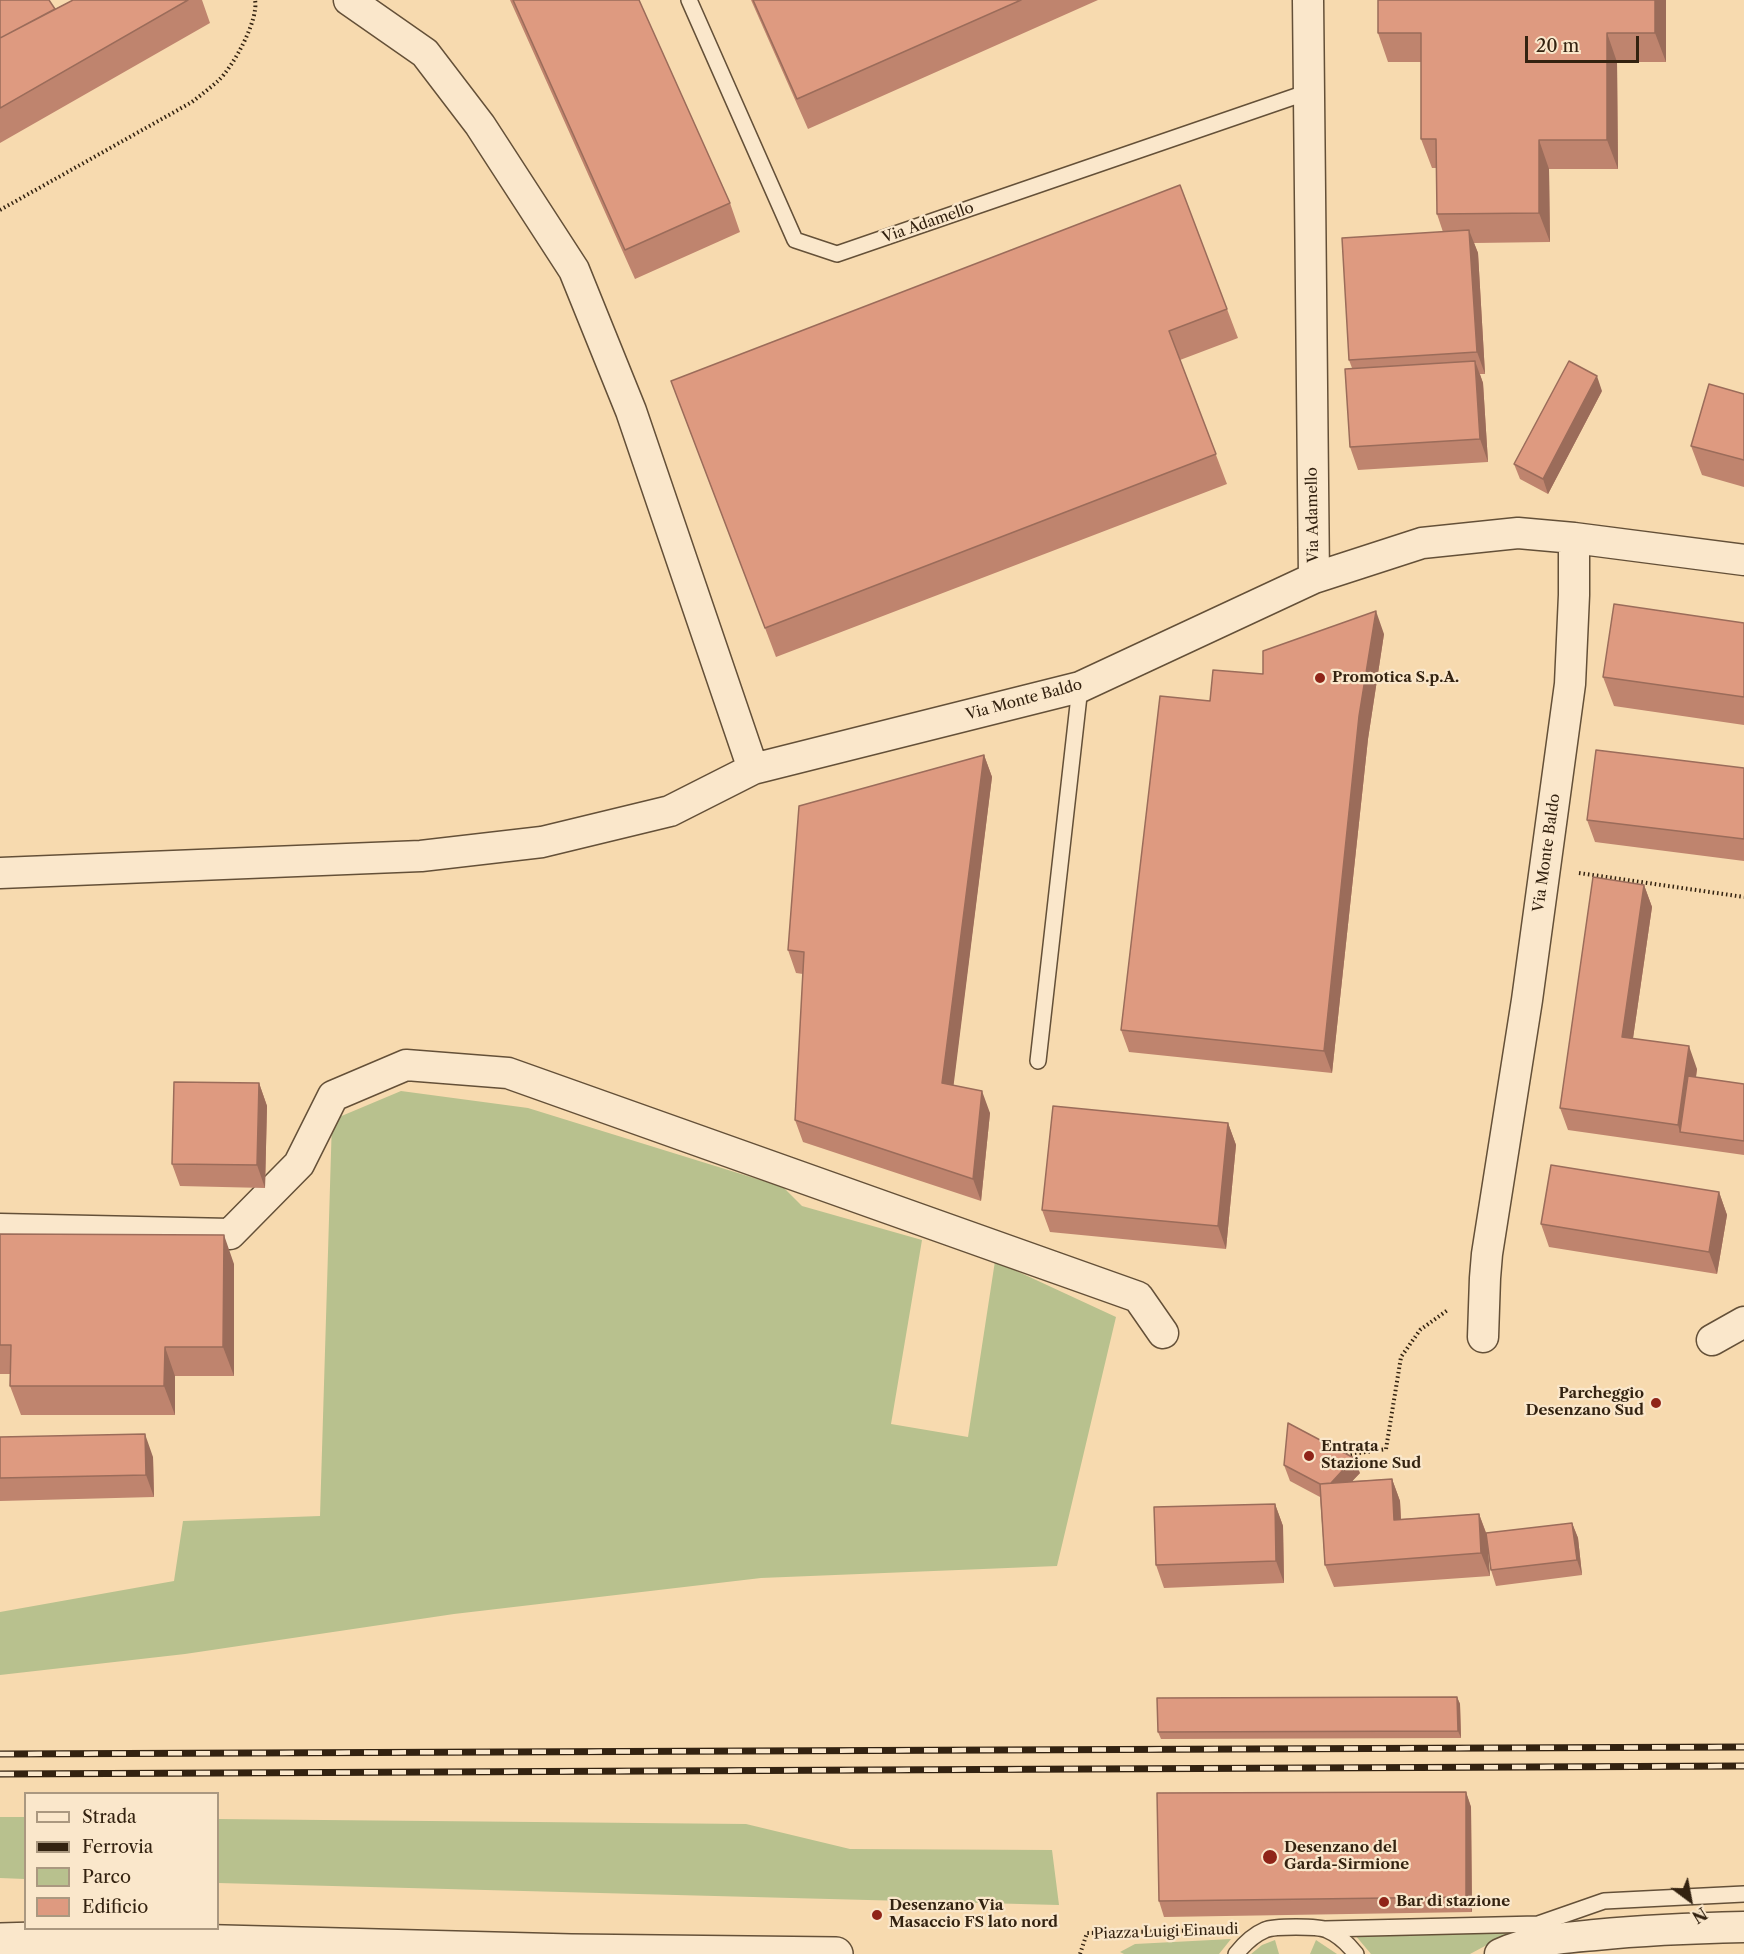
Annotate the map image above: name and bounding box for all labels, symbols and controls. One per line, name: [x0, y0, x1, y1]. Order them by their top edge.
scale bar: [1528, 24, 1642, 62]
text: 20 m: [1536, 35, 1579, 57]
street label: Via Adamello: [880, 199, 976, 247]
street label: Via Adamello: [1303, 467, 1323, 563]
place label: Promotica S.p.A.: [1332, 669, 1459, 687]
marker: Promotica S.p.A.: [1313, 671, 1327, 685]
street label: Via Monte Baldo: [964, 676, 1084, 724]
street label: Via Monte Baldo: [1530, 793, 1564, 913]
place label: Parcheggio Desenzano Sud: [1526, 1385, 1644, 1420]
marker: Parcheggio Desenzano Sud: [1649, 1396, 1663, 1410]
place label: Entrata Stazione Sud: [1321, 1438, 1421, 1473]
marker: Entrata Stazione Sud: [1302, 1449, 1316, 1463]
legend: [24, 1792, 219, 1930]
text: Strada: [82, 1806, 137, 1828]
text: Ferrovia: [82, 1836, 153, 1858]
place label: Desenzano del Garda-Sirmione: [1284, 1839, 1409, 1874]
marker: Desenzano del Garda-Sirmione: [1261, 1848, 1279, 1866]
text: Parco: [82, 1866, 131, 1888]
north arrow: [1660, 1870, 1720, 1930]
place label: Bar di stazione: [1396, 1893, 1510, 1911]
marker: Bar di stazione: [1377, 1895, 1391, 1909]
text: Edificio: [82, 1896, 148, 1918]
place label: Desenzano Via Masaccio FS lato nord: [889, 1897, 1058, 1932]
text: N: [1688, 1903, 1711, 1927]
marker: Desenzano Via Masaccio FS lato nord: [870, 1908, 884, 1922]
street label: Piazza Luigi Einaudi: [1093, 1920, 1239, 1944]

